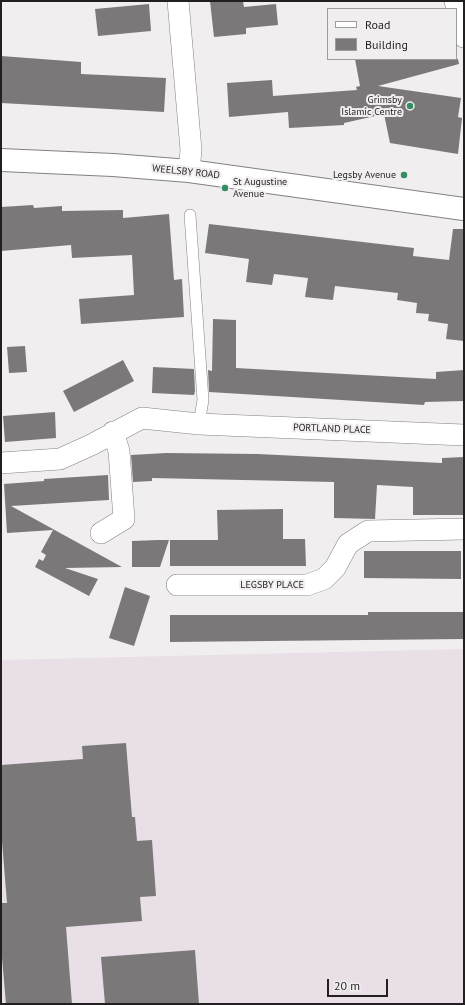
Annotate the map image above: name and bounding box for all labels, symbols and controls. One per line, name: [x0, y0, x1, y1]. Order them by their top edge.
legend: [327, 8, 457, 60]
text: Road: [365, 17, 390, 32]
text: Building: [365, 37, 408, 52]
place label: Grimsby Islamic Centre: [341, 94, 402, 118]
marker: Grimsby Islamic Centre: [405, 101, 415, 111]
street label: WEELSBY ROAD: [152, 162, 220, 182]
place label: Legsby Avenue: [333, 169, 396, 181]
marker: Legsby Avenue: [399, 170, 409, 180]
place label: St Augustine Avenue: [233, 176, 287, 200]
marker: St Augustine Avenue: [220, 183, 230, 193]
street label: PORTLAND PLACE: [293, 422, 371, 436]
street label: LEGSBY PLACE: [240, 579, 304, 591]
scale bar: [329, 971, 390, 997]
text: 20 m: [334, 978, 360, 993]

